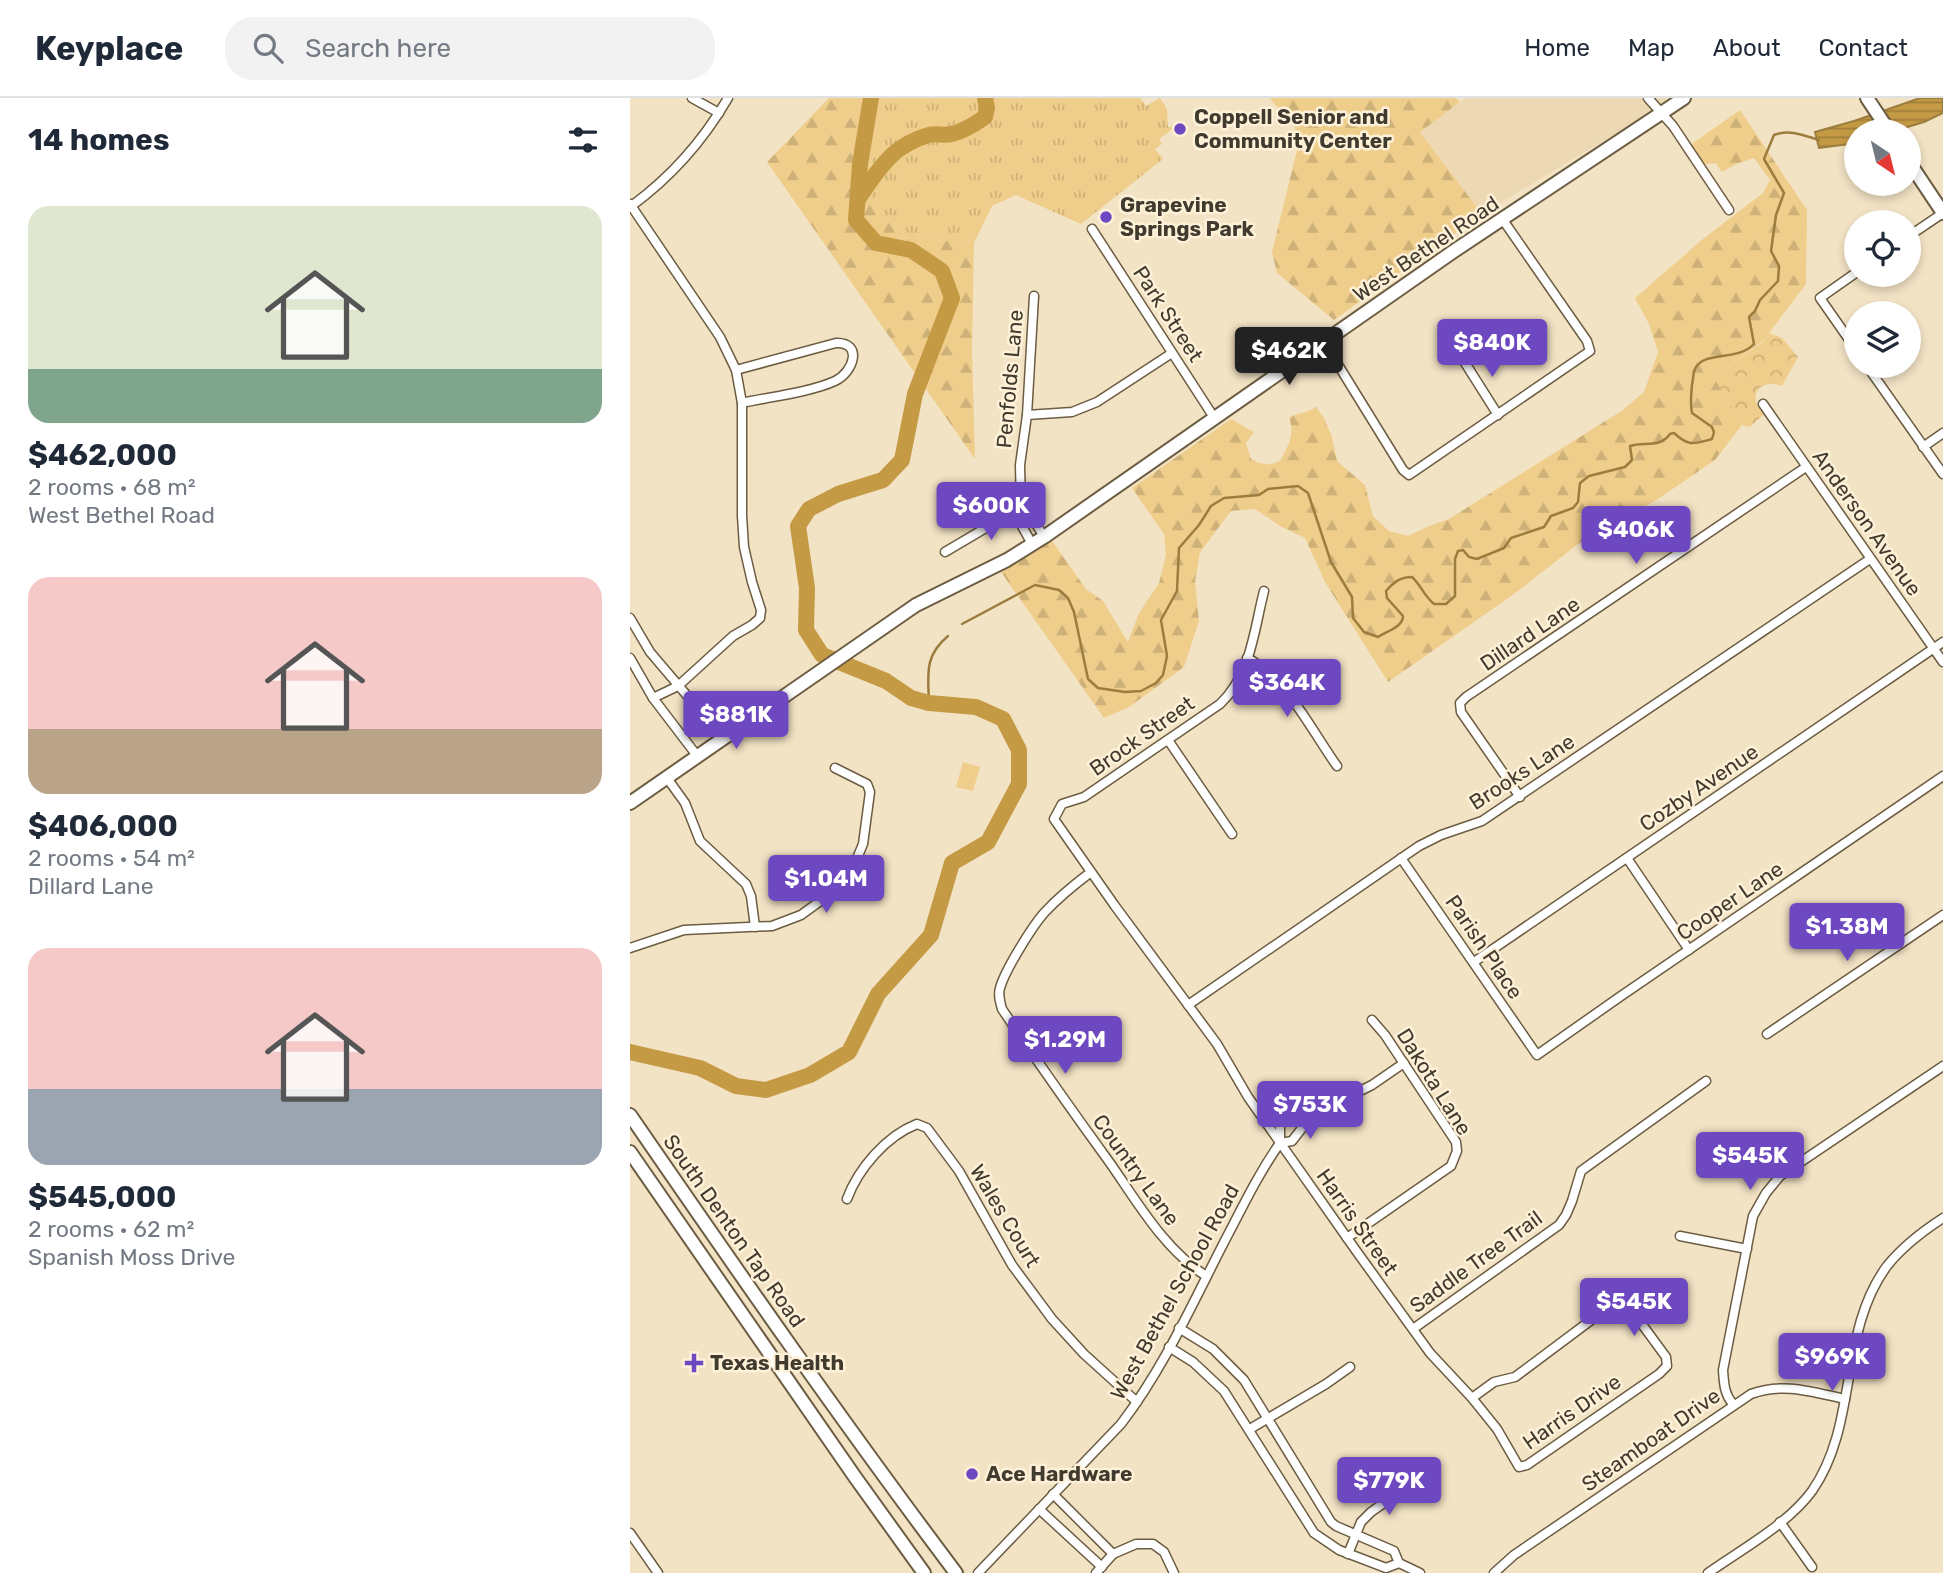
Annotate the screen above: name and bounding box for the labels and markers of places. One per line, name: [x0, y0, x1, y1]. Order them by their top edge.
place label: Coppell Senior and Community Center: [1194, 104, 1392, 153]
marker: Coppell Senior and Community Center: [1172, 121, 1188, 137]
place label: Grapevine Springs Park: [1120, 192, 1254, 241]
marker: Grapevine Springs Park: [1098, 209, 1114, 225]
pin: $840K: [1443, 320, 1541, 379]
pin: $462K: [1240, 328, 1338, 387]
pin: $600K: [942, 482, 1040, 542]
pin: $406K: [1587, 506, 1685, 566]
pin: $364K: [1238, 660, 1336, 719]
pin: $881K: [687, 692, 785, 751]
pin: $1.04M: [769, 856, 883, 915]
pin: $1.38M: [1790, 904, 1904, 963]
pin: $1.29M: [1008, 1016, 1122, 1076]
pin: $753K: [1261, 1082, 1359, 1141]
pin: $545K: [1701, 1132, 1799, 1192]
pin: $545K: [1585, 1278, 1683, 1338]
pin: $969K: [1783, 1334, 1881, 1393]
place label: Texas Health: [710, 1350, 844, 1375]
marker: Texas Health: [684, 1353, 704, 1373]
pin: $779K: [1340, 1458, 1438, 1517]
place label: Ace Hardware: [986, 1461, 1132, 1486]
marker: Ace Hardware: [964, 1466, 980, 1482]

